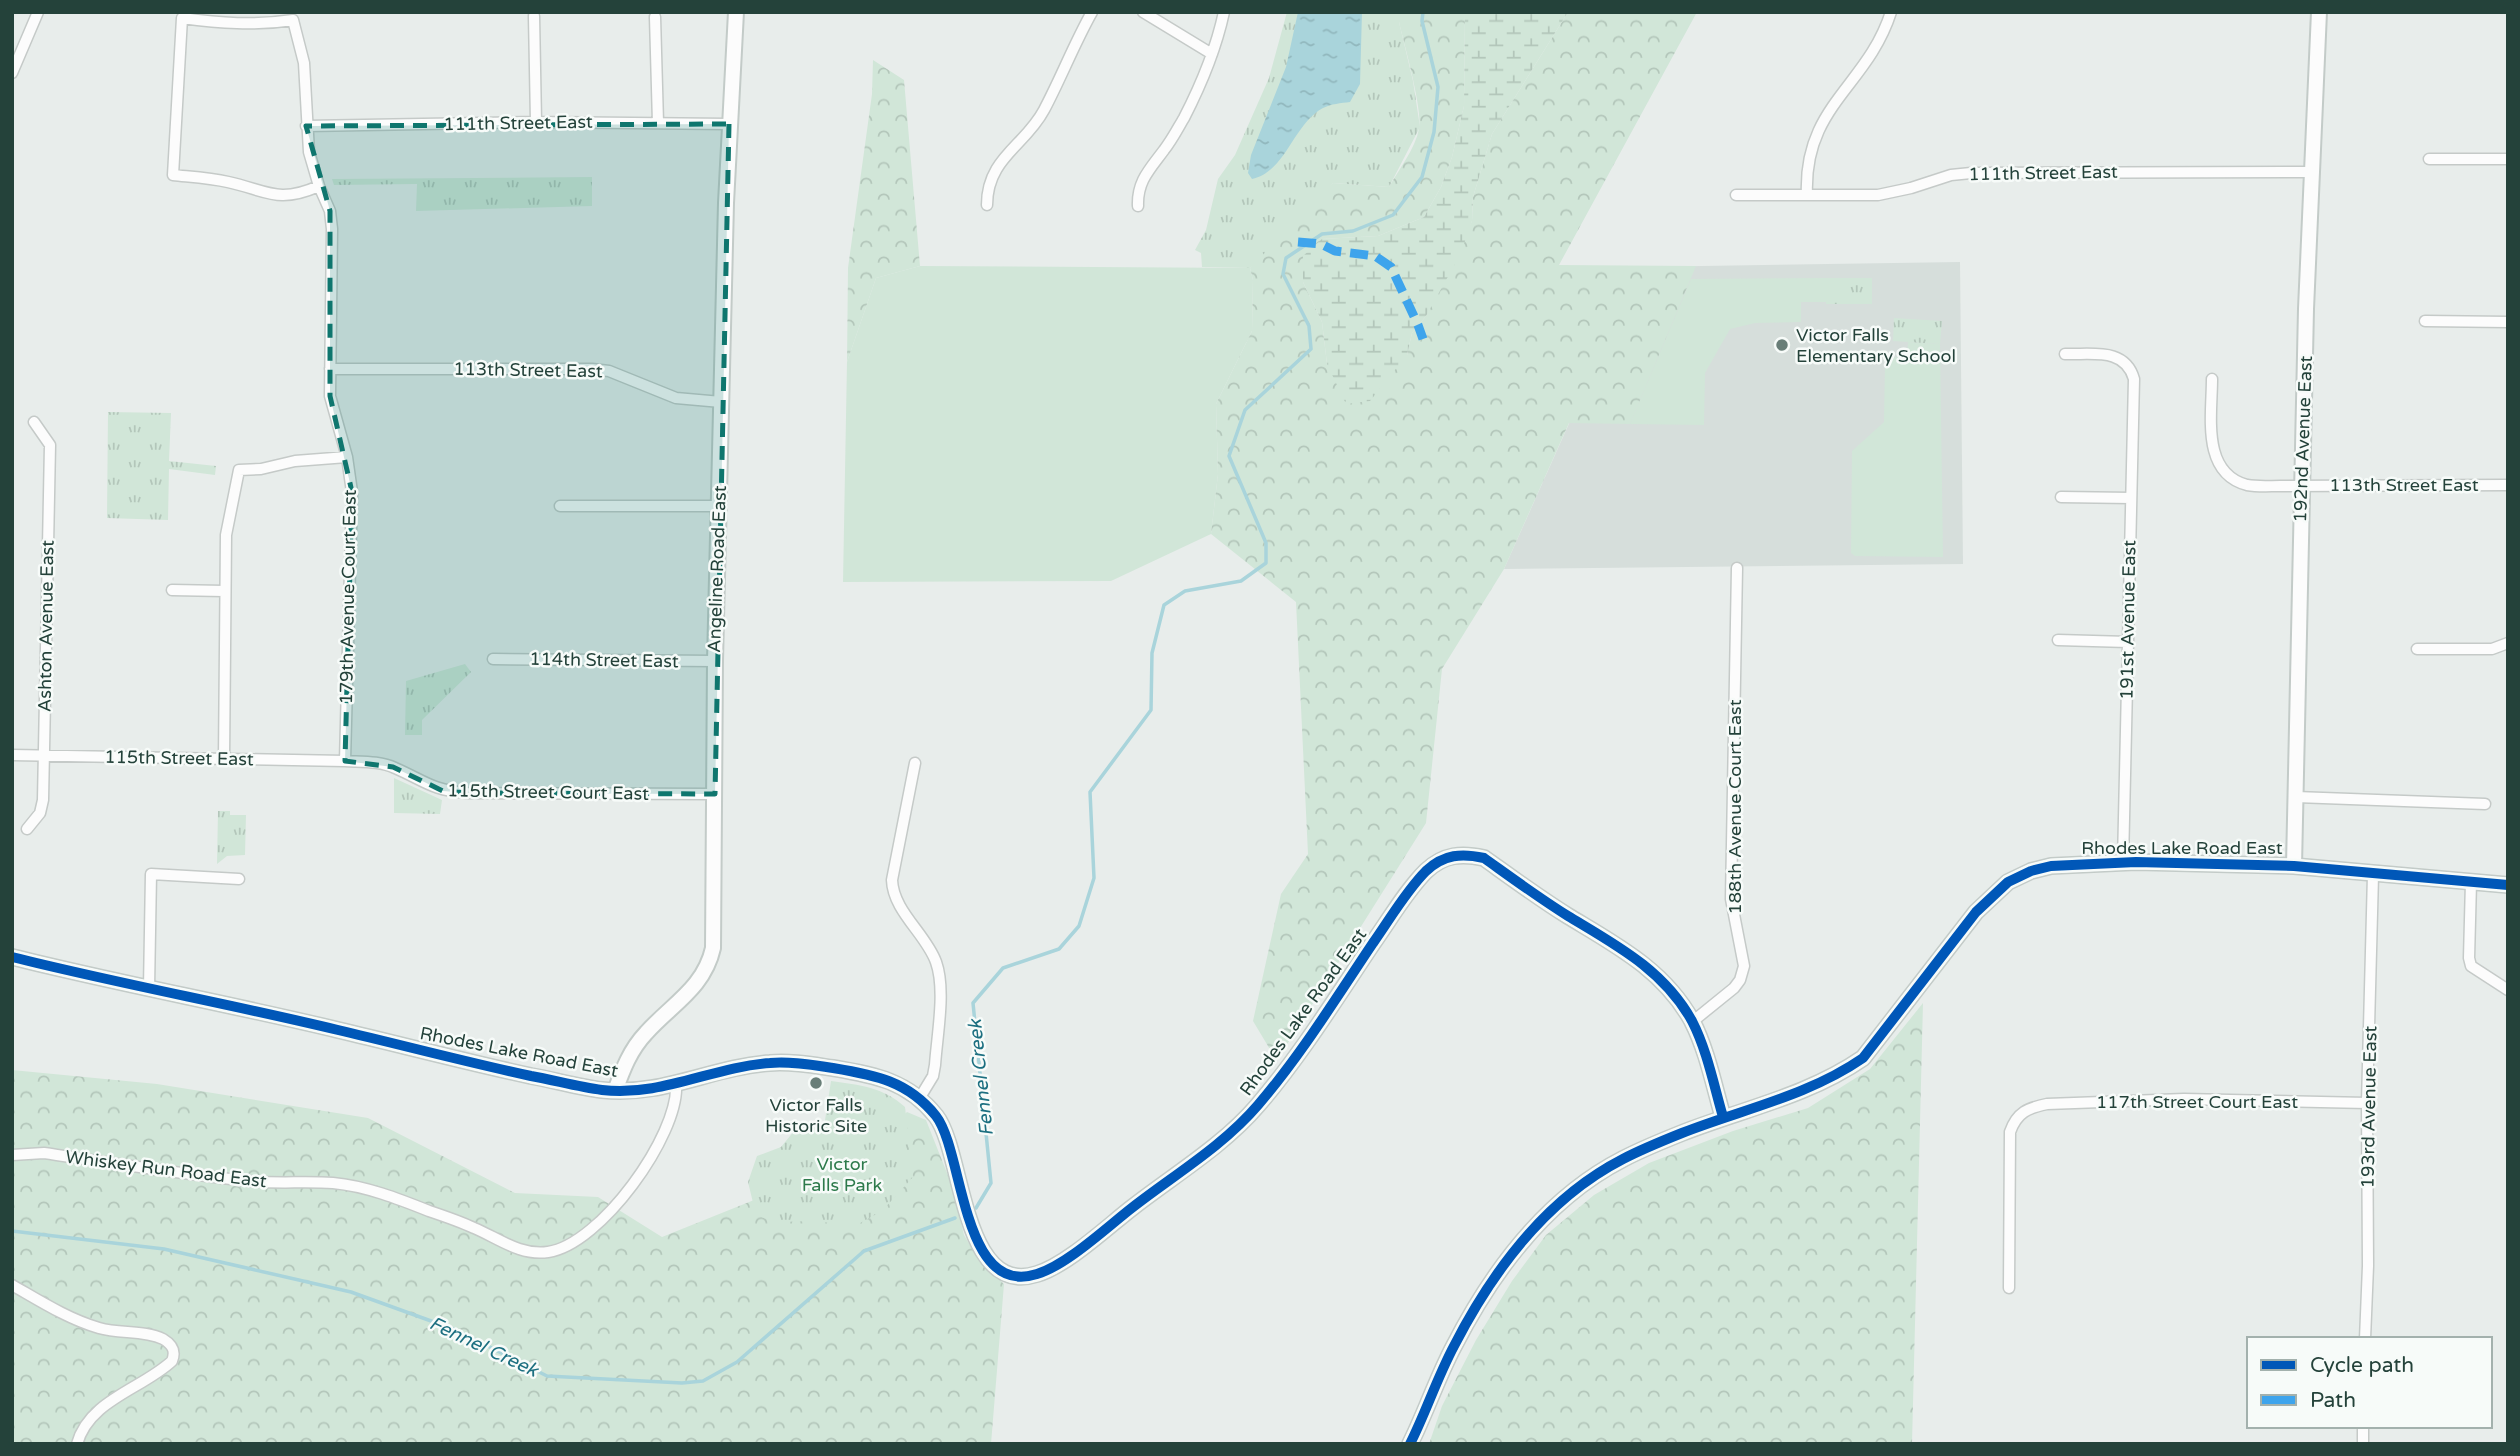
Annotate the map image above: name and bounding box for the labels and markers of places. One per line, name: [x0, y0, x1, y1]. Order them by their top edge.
place label: Victor Falls Elementary School: [1796, 324, 1956, 367]
marker: Victor Falls Elementary School: [1774, 337, 1790, 353]
marker: Victor Falls Historic Site: [808, 1075, 824, 1091]
place label: Victor Falls Historic Site: [765, 1094, 867, 1137]

